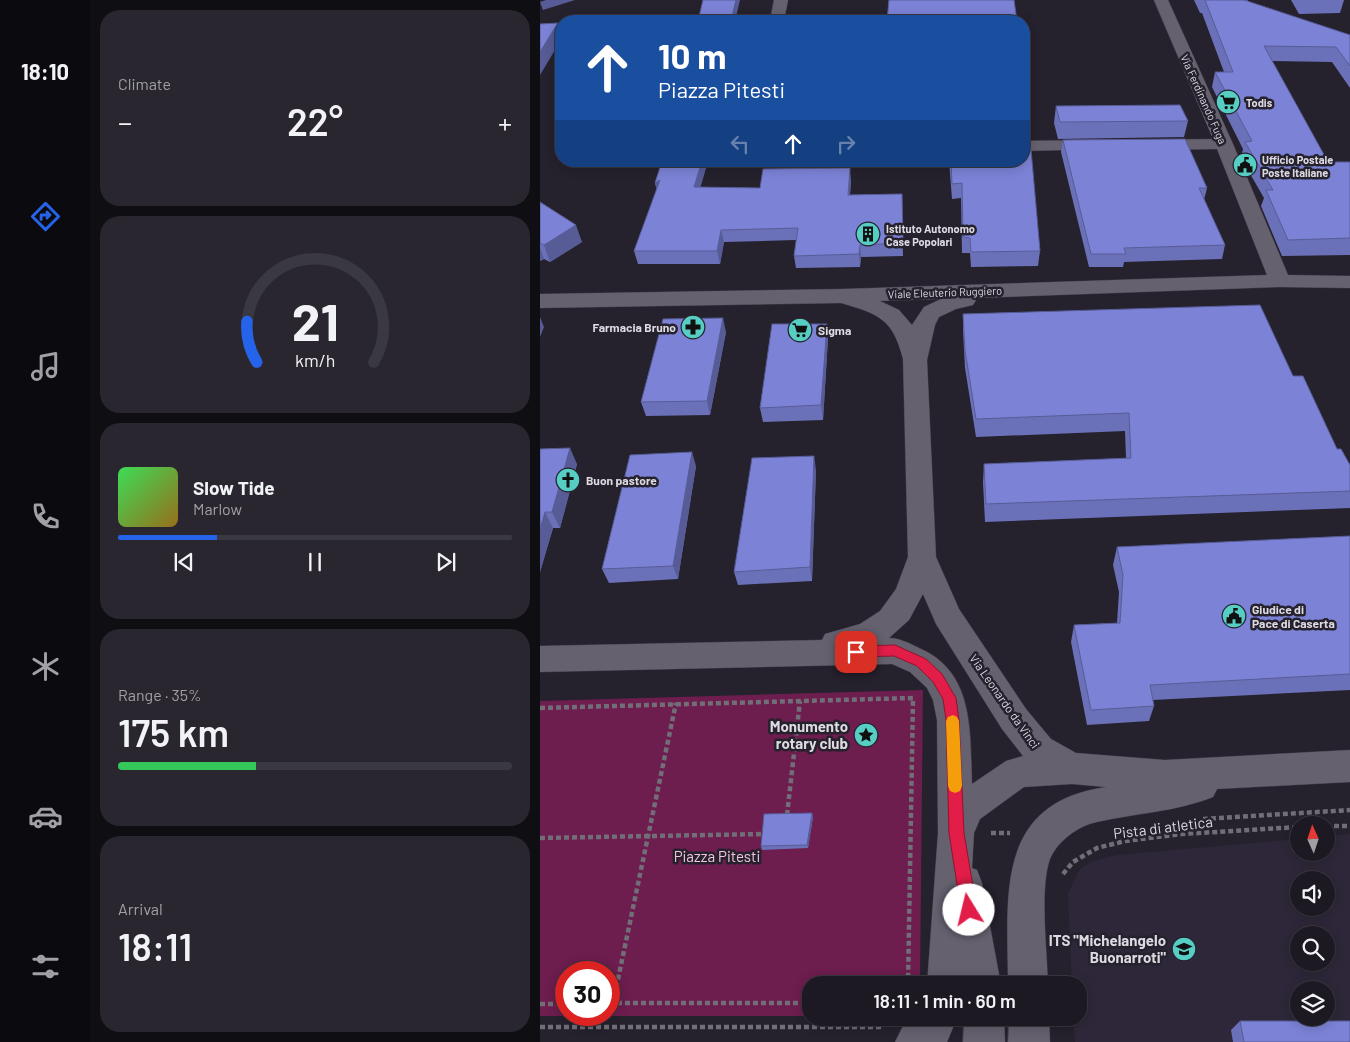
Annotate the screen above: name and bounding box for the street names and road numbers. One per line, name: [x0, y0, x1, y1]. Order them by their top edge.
street label: Via Ferdinando Fuga: [1178, 52, 1230, 146]
street label: Viale Eleuterio Ruggiero: [888, 284, 1002, 300]
street label: Via Leonardo da Vinci: [967, 651, 1043, 751]
street label: Pista di atletica: [1112, 812, 1214, 842]

